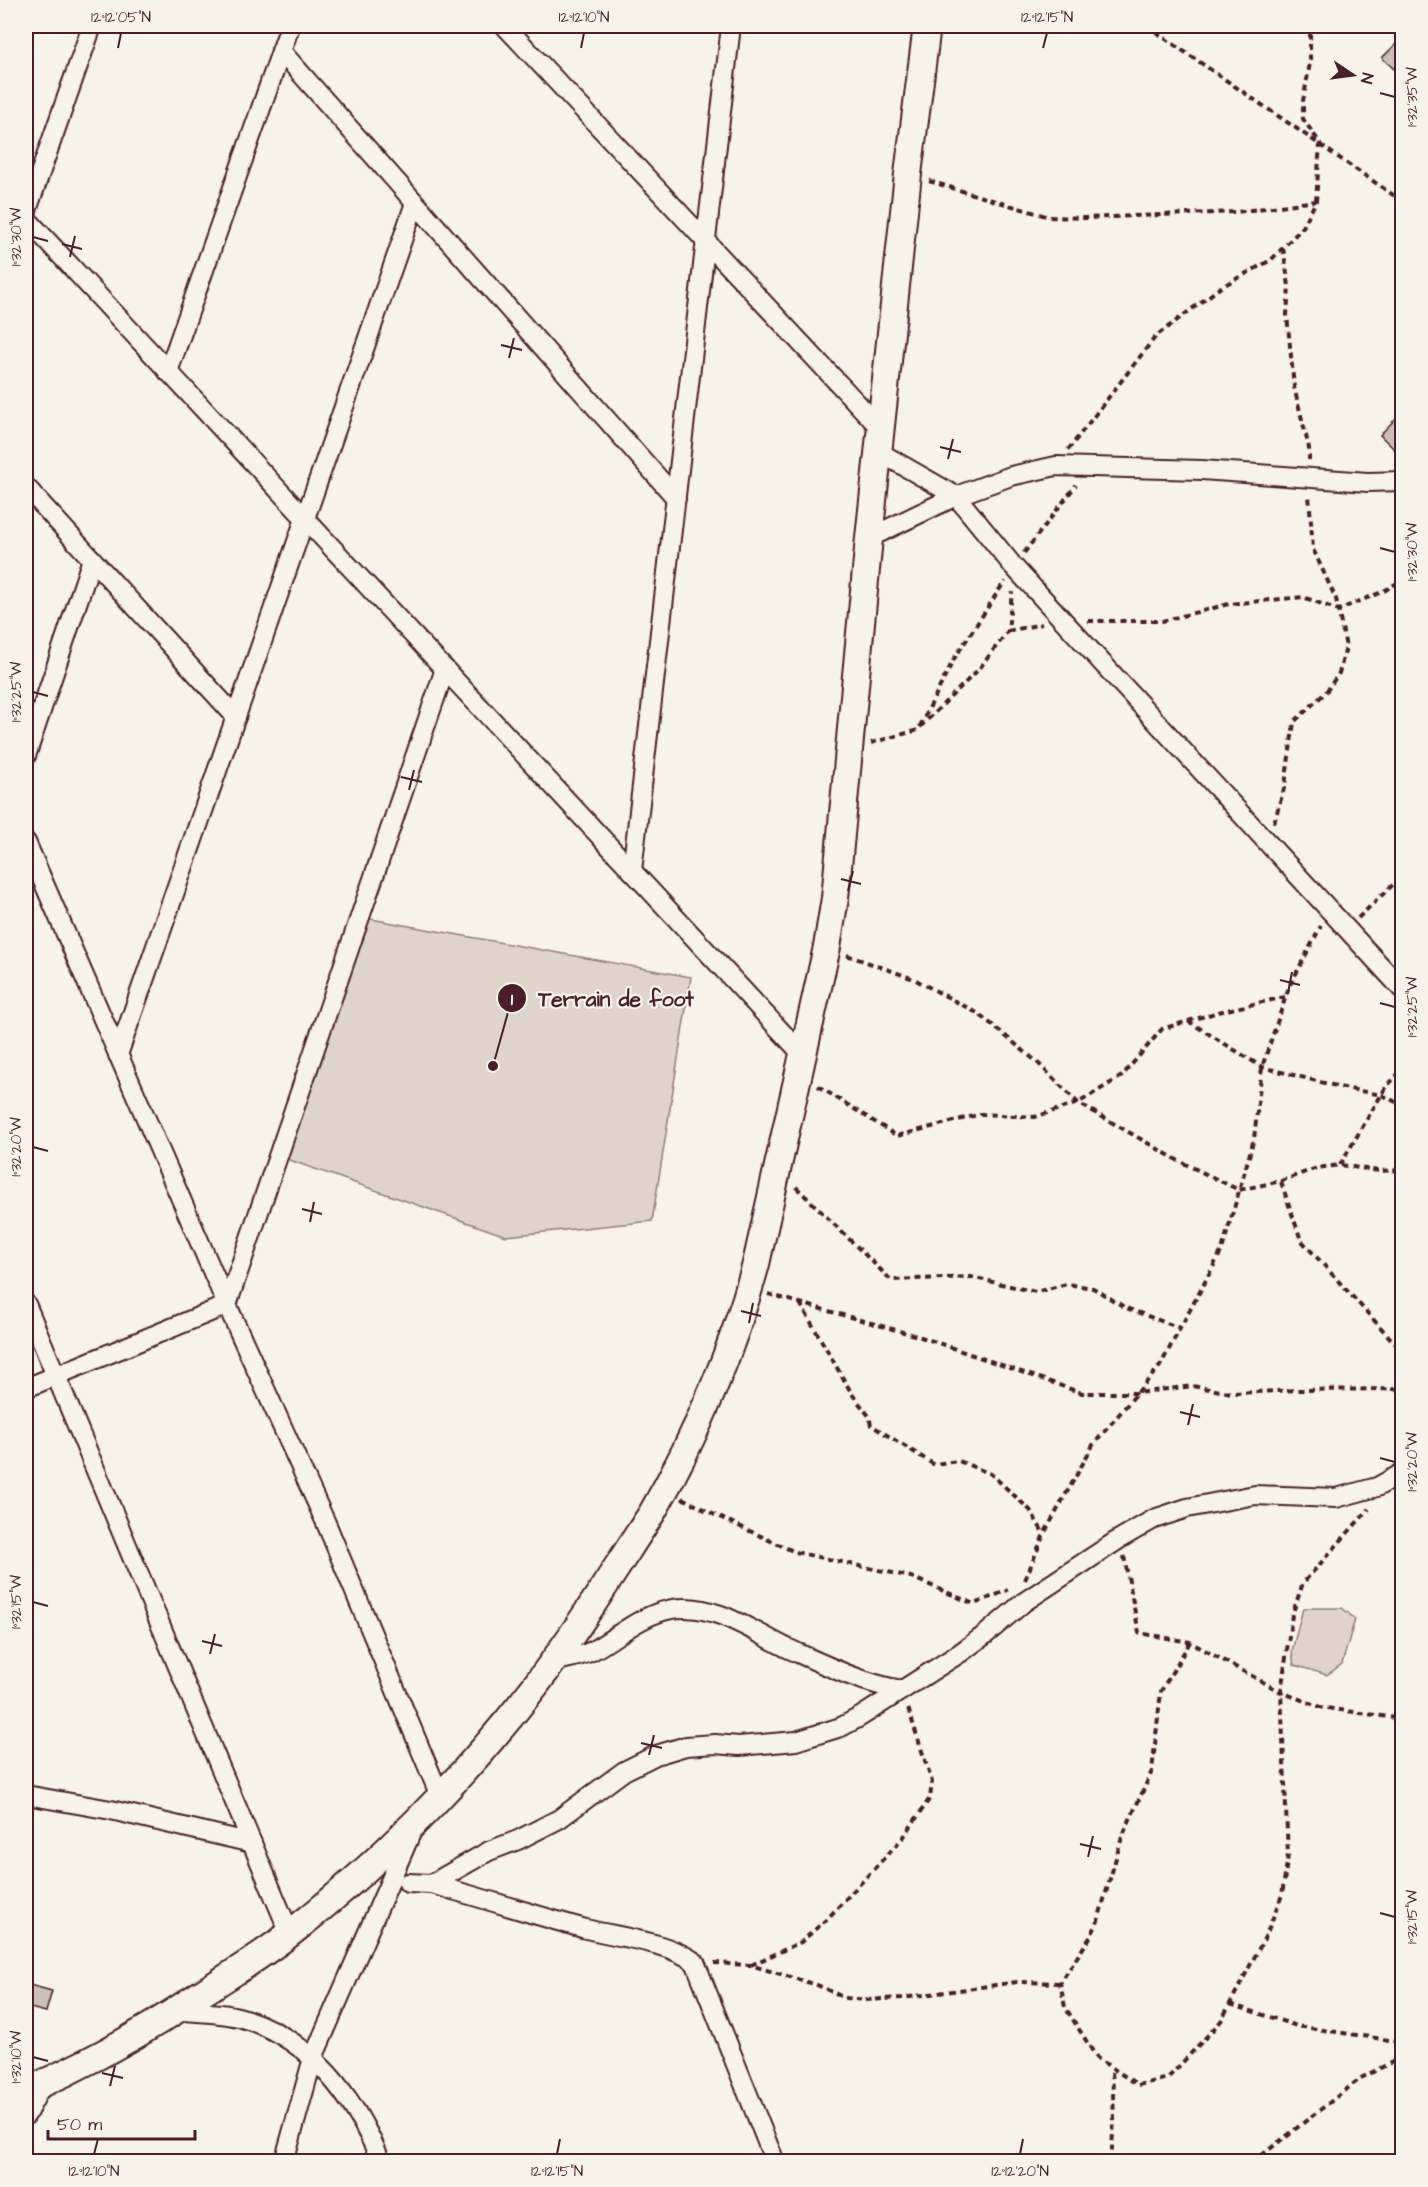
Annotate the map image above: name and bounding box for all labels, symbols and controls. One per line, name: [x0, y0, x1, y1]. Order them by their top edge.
text: 12°12'05"N: [91, 7, 151, 28]
text: 12°12'10"N: [558, 7, 610, 28]
text: 12°12'15"N: [1021, 7, 1073, 28]
north arrow: [1323, 45, 1383, 105]
text: 1°32'35"W: [1402, 67, 1423, 127]
text: N: [1355, 71, 1378, 86]
text: 1°32'30"W: [6, 208, 27, 266]
text: 1°32'30"W: [1402, 523, 1423, 581]
text: 1°32'25"W: [6, 662, 27, 722]
text: 1°32'25"W: [1402, 977, 1423, 1037]
callout: Terrain de foot: [497, 979, 706, 1018]
text: Terrain de foot: [537, 985, 694, 1014]
text: 1: [511, 987, 514, 1012]
text: 1°32'20"W: [6, 1117, 27, 1177]
text: 1°32'20"W: [1402, 1432, 1423, 1492]
text: 1°32'15"W: [6, 1575, 27, 1629]
text: 1°32'15"W: [1402, 1890, 1423, 1944]
text: 1°32'10"W: [6, 2031, 27, 2083]
scale bar: [48, 2103, 195, 2141]
text: 50 m: [57, 2112, 102, 2137]
text: 12°12'10"N: [68, 2161, 120, 2182]
text: 12°12'15"N: [531, 2161, 583, 2182]
text: 12°12'20"N: [991, 2161, 1049, 2182]

